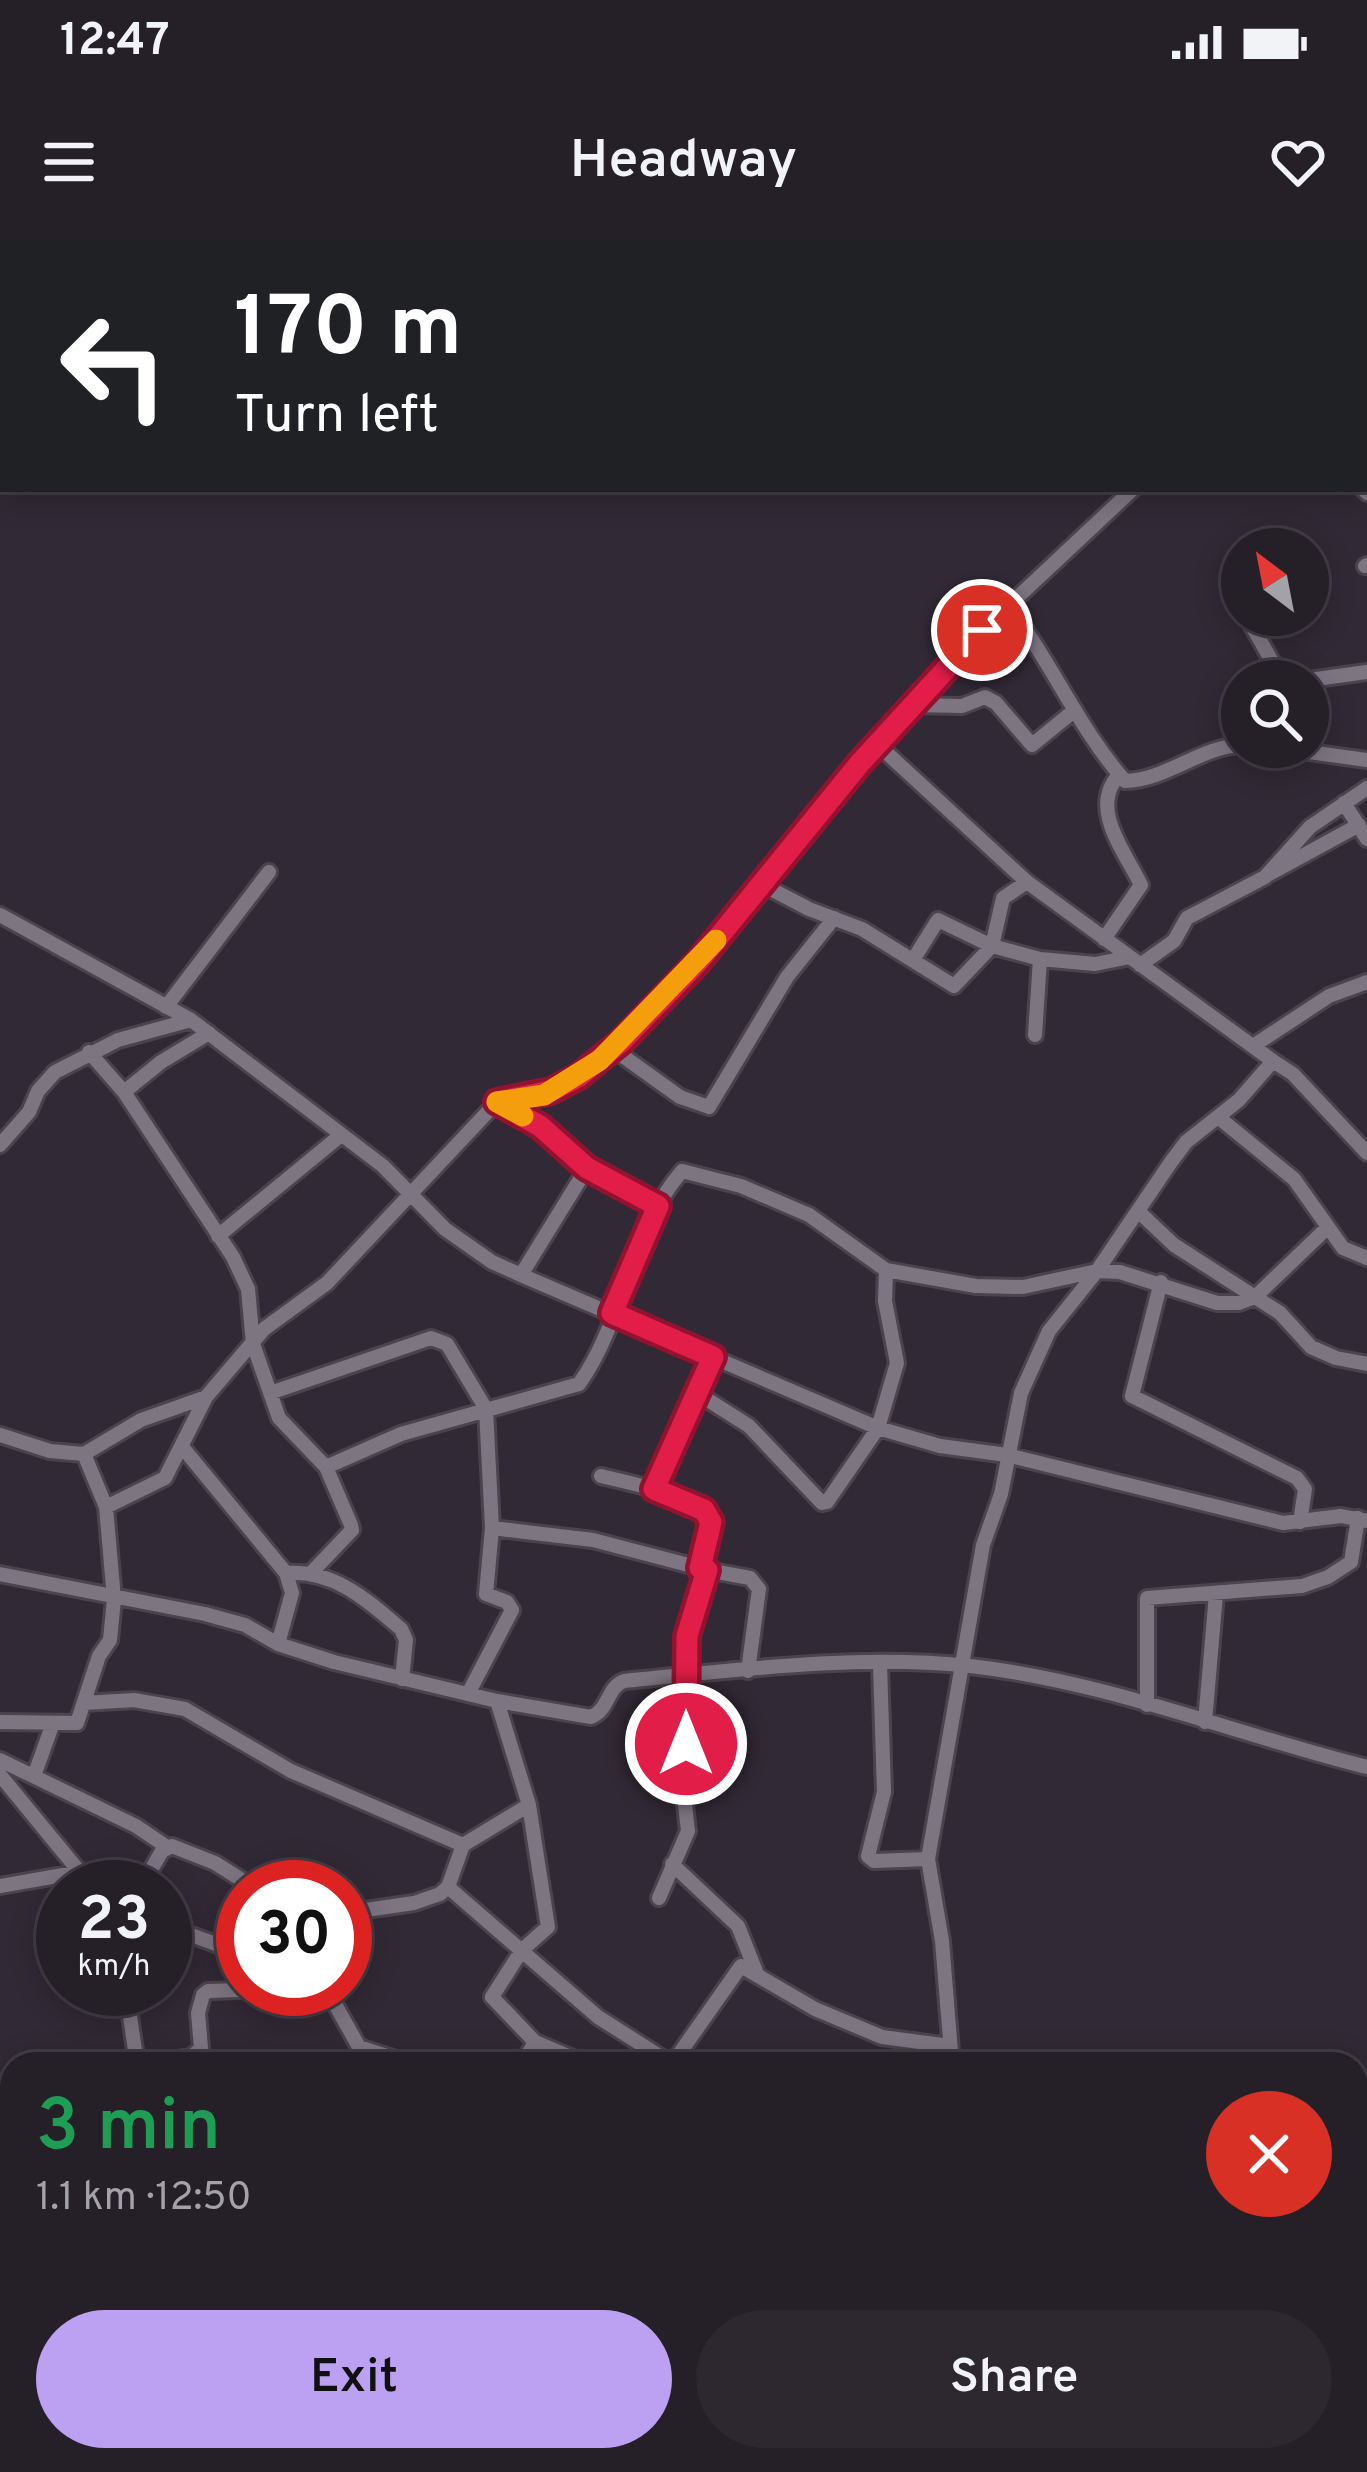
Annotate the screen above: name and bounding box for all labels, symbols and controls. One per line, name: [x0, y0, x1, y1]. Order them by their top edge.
text: 12:47: [60, 14, 170, 71]
text: Headway: [570, 128, 797, 197]
icon: menu: [36, 129, 102, 195]
icon: heart: [1265, 129, 1331, 195]
text: 170 m: [234, 279, 462, 385]
icon: left: [36, 288, 192, 444]
text: Turn left: [234, 383, 439, 452]
north arrow: [1221, 528, 1329, 636]
map controls: [1221, 528, 1329, 768]
pin: [931, 579, 1033, 681]
icon: arrive: [949, 597, 1015, 663]
button: search: [1221, 660, 1329, 768]
position arrow: [623, 1681, 749, 1807]
speed limit sign: 30: [216, 1860, 372, 2016]
text: 23: [78, 1885, 150, 1961]
text: km/h: [78, 1949, 150, 1986]
text: 3 min: [36, 2084, 221, 2176]
button: close: [1206, 2091, 1332, 2217]
text: 1.1 km · 12:50: [36, 2175, 252, 2224]
button: Exit: [36, 2310, 672, 2448]
button: Share: [696, 2310, 1332, 2448]

